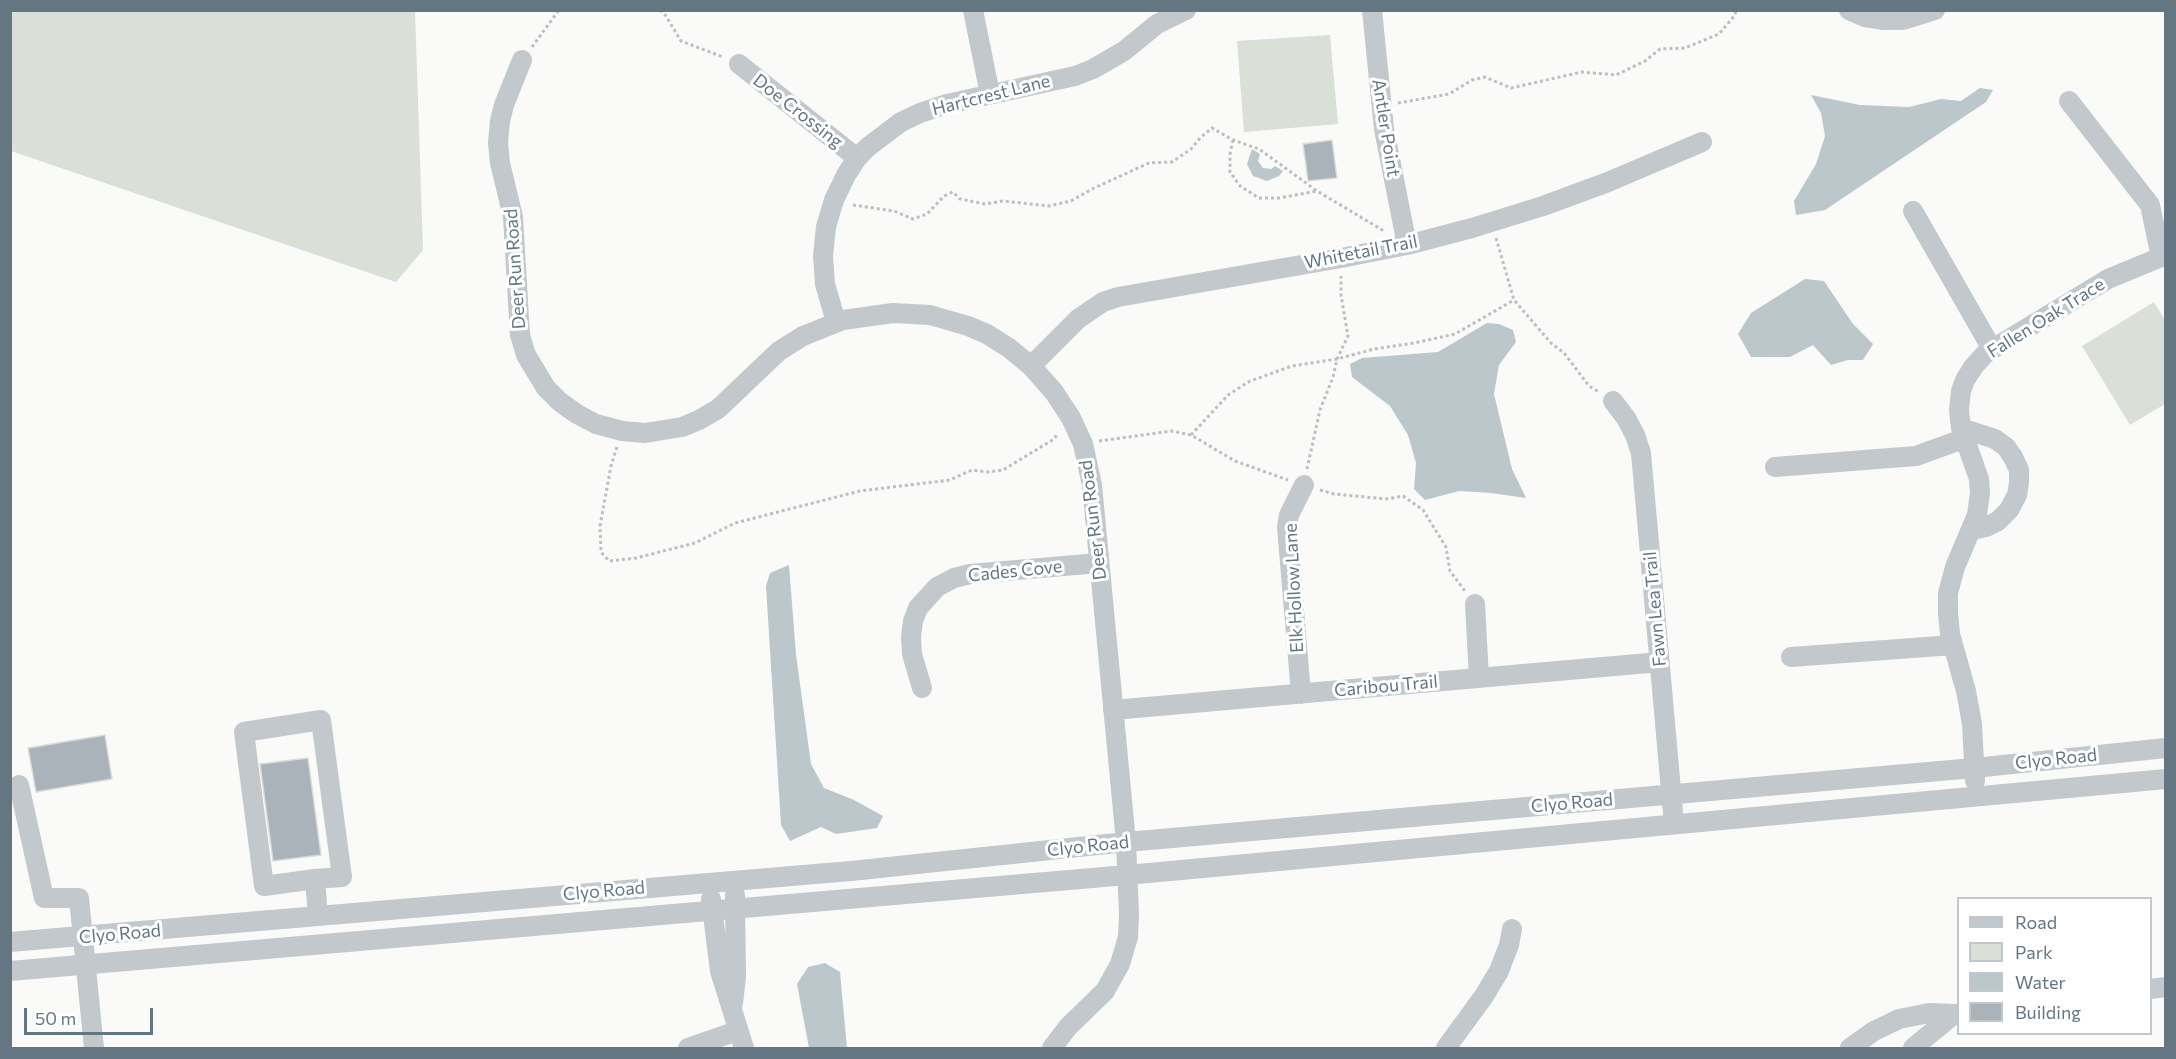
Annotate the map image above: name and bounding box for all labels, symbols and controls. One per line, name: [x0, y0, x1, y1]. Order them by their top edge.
street label: Doe Crossing: [749, 69, 847, 153]
street label: Hartcrest Lane: [930, 70, 1052, 120]
street label: Antler Point: [1368, 77, 1404, 179]
street label: Deer Run Road: [500, 208, 530, 330]
street label: Whitetail Trail: [1302, 230, 1420, 274]
street label: Fallen Oak Trace: [1983, 273, 2109, 363]
street label: Deer Run Road: [1075, 459, 1111, 581]
street label: Elk Hollow Lane: [1280, 523, 1308, 653]
street label: Fawn Lea Trail: [1639, 550, 1671, 668]
street label: Cades Cove: [967, 555, 1063, 587]
street label: Caribou Trail: [1333, 671, 1439, 701]
street label: Clyo Road: [2014, 744, 2098, 774]
street label: Clyo Road: [1530, 789, 1614, 817]
street label: Clyo Road: [1046, 831, 1130, 861]
street label: Clyo Road: [562, 877, 646, 905]
legend: [1957, 897, 2152, 1035]
text: Road: [2015, 911, 2057, 933]
street label: Clyo Road: [78, 920, 162, 948]
text: Park: [2015, 941, 2053, 963]
text: Water: [2015, 971, 2066, 993]
scale bar: [27, 996, 156, 1034]
text: Building: [2015, 1001, 2081, 1023]
text: 50 m: [35, 1007, 76, 1029]

